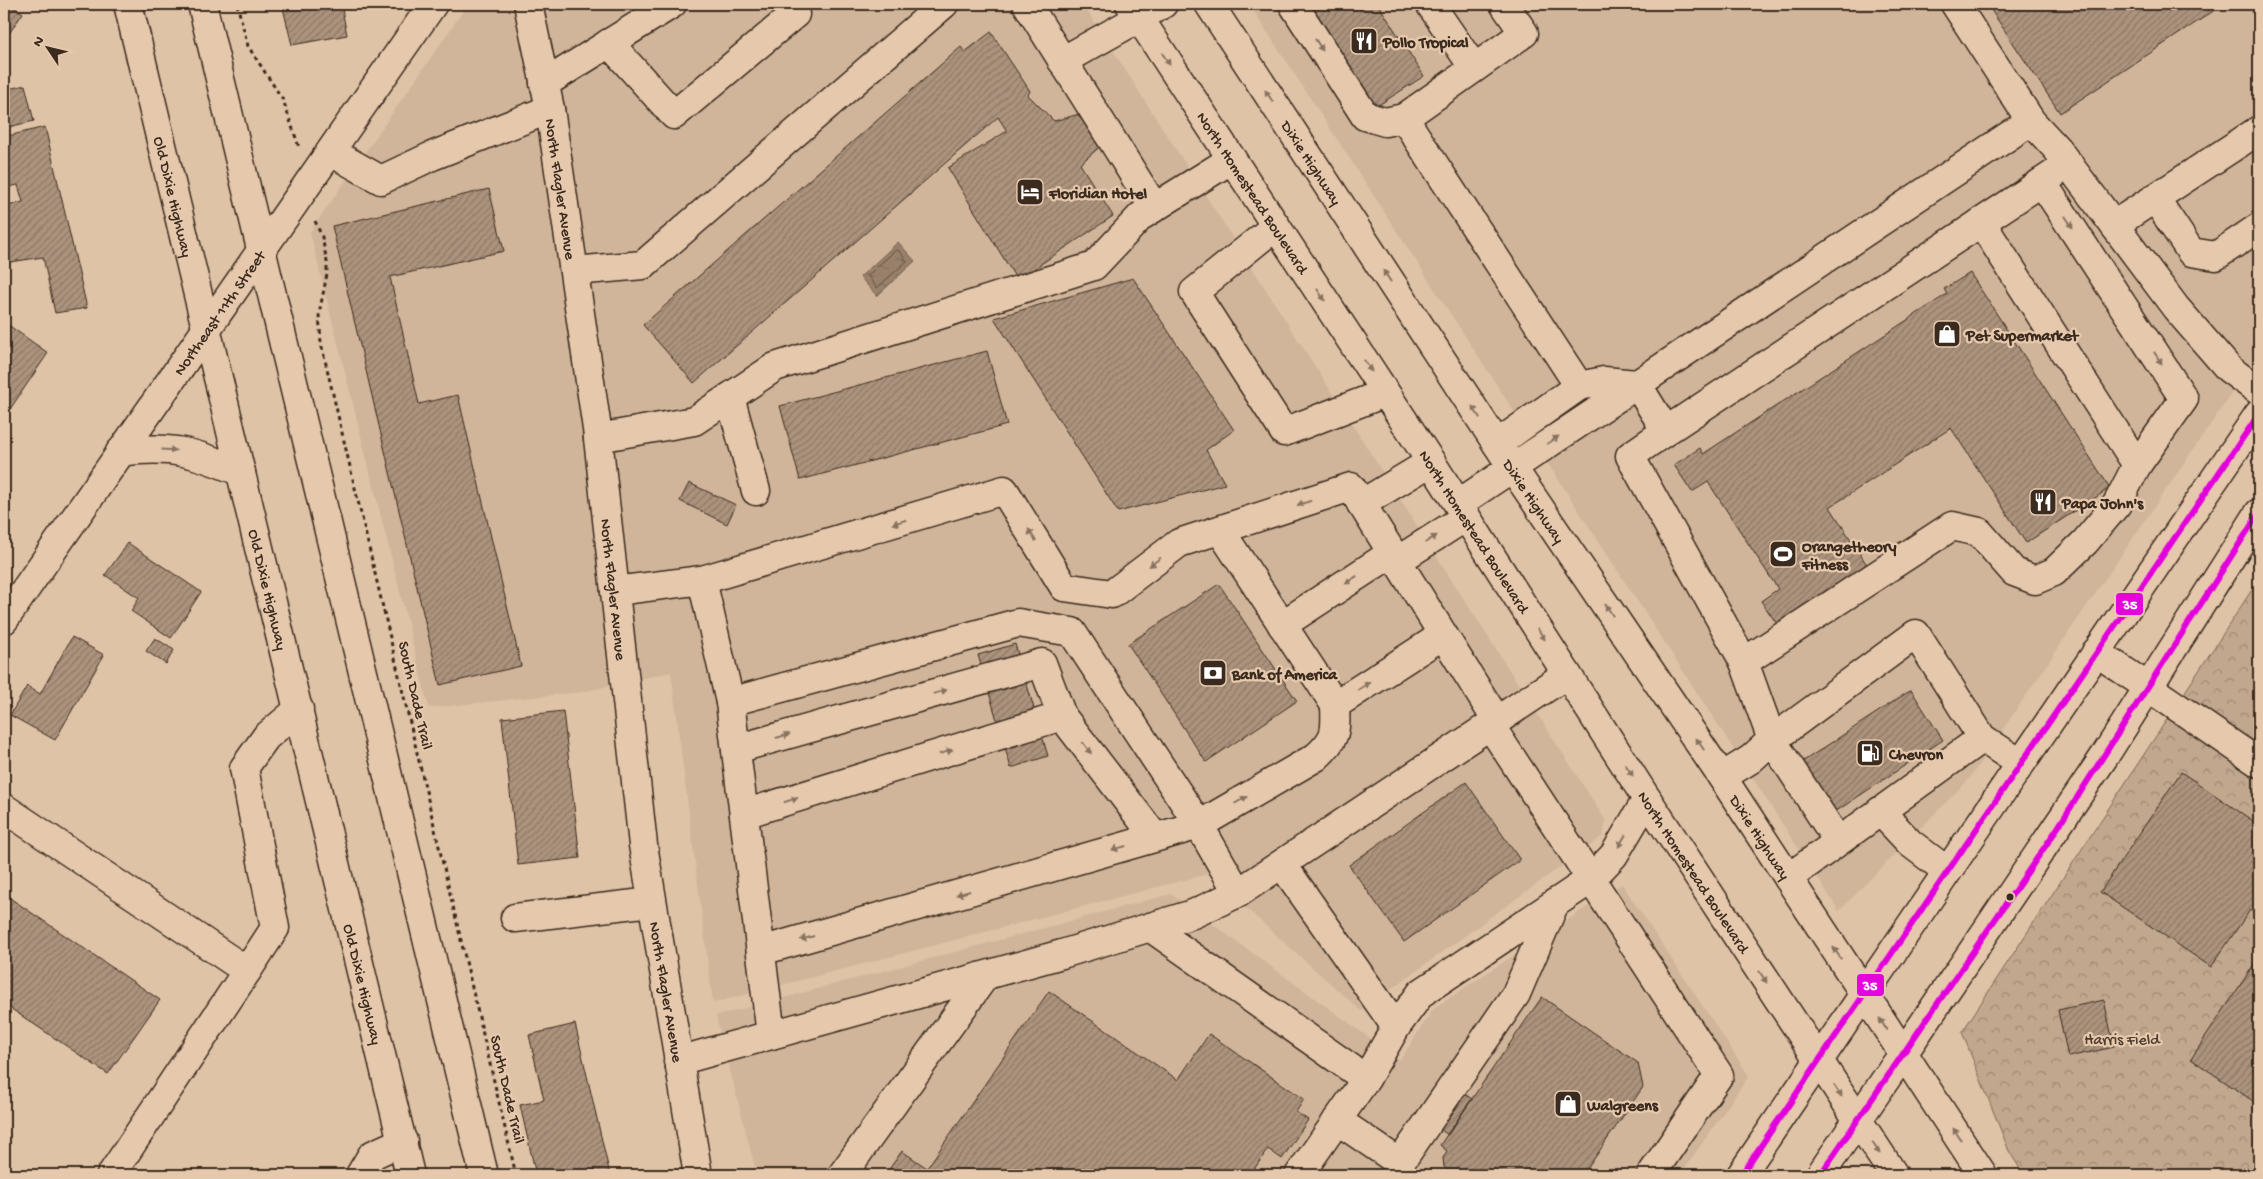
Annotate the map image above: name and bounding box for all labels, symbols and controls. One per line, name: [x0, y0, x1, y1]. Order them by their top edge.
north arrow: [22, 22, 72, 72]
restaurant icon: Pollo Tropical: [1349, 26, 1379, 56]
text: N: [30, 33, 49, 51]
place label: Pollo Tropical: [1382, 35, 1469, 54]
one-way arrow: [1315, 38, 1324, 51]
one-way arrow: [1161, 52, 1171, 66]
one-way arrow: [1264, 89, 1274, 103]
street label: North Homestead Boulevard: [1191, 109, 1312, 280]
street label: North Flagler Avenue: [539, 117, 578, 262]
street label: Dixie Highway: [1274, 117, 1344, 210]
street label: Old Dixie Highway: [147, 135, 195, 260]
hotel icon: Floridian Hotel: [1015, 177, 1045, 207]
place label: Floridian Hotel: [1048, 186, 1148, 205]
one-way arrow: [2064, 216, 2074, 229]
street label: Northeast 11th Street: [171, 247, 272, 380]
one-way arrow: [1382, 269, 1392, 283]
one-way arrow: [1316, 288, 1326, 301]
shop icon: Pet Supermarket: [1932, 319, 1962, 349]
place label: Pet Supermarket: [1965, 328, 2079, 347]
one-way arrow: [2153, 352, 2162, 365]
one-way arrow: [1363, 359, 1373, 373]
one-way arrow: [1471, 405, 1481, 419]
one-way arrow: [1546, 435, 1559, 445]
one-way arrow: [161, 446, 177, 454]
street label: North Homestead Boulevard: [1413, 448, 1532, 619]
street label: Dixie Highway: [1496, 456, 1567, 548]
restaurant icon: Papa John's: [2028, 487, 2058, 517]
place label: Papa John's: [2061, 496, 2144, 515]
one-way arrow: [1297, 499, 1312, 507]
street label: North Flagler Avenue: [594, 518, 629, 662]
one-way arrow: [891, 518, 906, 526]
street label: Old Dixie Highway: [242, 528, 289, 653]
one-way arrow: [1027, 529, 1036, 542]
one-way arrow: [1425, 534, 1438, 544]
sports icon: Orangetheory Fitness: [1768, 539, 1798, 569]
place label: Orangetheory Fitness: [1801, 539, 1896, 576]
one-way arrow: [1148, 557, 1162, 567]
one-way arrow: [1344, 575, 1358, 585]
line badge: 35: [2115, 592, 2144, 616]
text: 35: [2122, 598, 2138, 615]
one-way arrow: [1604, 603, 1613, 617]
one-way arrow: [1536, 627, 1546, 640]
street label: South Dade Trail: [392, 640, 435, 752]
bank icon: Bank of America: [1198, 658, 1228, 688]
place label: Bank of America: [1231, 666, 1338, 686]
one-way arrow: [1357, 681, 1371, 691]
one-way arrow: [932, 688, 947, 696]
one-way arrow: [776, 732, 791, 740]
one-way arrow: [1695, 738, 1705, 751]
fuel station icon: Chevron: [1855, 738, 1885, 768]
one-way arrow: [1081, 741, 1092, 754]
one-way arrow: [938, 747, 953, 755]
place label: Chevron: [1888, 747, 1944, 766]
one-way arrow: [1624, 764, 1634, 777]
street label: North Homestead Boulevard: [1632, 789, 1753, 959]
street label: Dixie Highway: [1723, 792, 1793, 885]
one-way arrow: [783, 795, 798, 803]
one-way arrow: [1234, 796, 1249, 804]
one-way arrow: [1618, 834, 1627, 847]
one-way arrow: [1111, 844, 1126, 852]
one-way arrow: [955, 889, 970, 897]
unlabelled marker: [2005, 892, 2015, 902]
street label: North Flagler Avenue: [643, 920, 685, 1065]
street label: Old Dixie Highway: [337, 922, 384, 1047]
one-way arrow: [799, 934, 814, 942]
one-way arrow: [1832, 946, 1842, 960]
one-way arrow: [1759, 970, 1768, 983]
line badge: 35: [1856, 973, 1885, 997]
text: 35: [1862, 979, 1878, 996]
one-way arrow: [1879, 1017, 1888, 1030]
park label: Harris Field: [2084, 1032, 2161, 1051]
street label: South Dade Trail: [484, 1034, 527, 1146]
one-way arrow: [1834, 1084, 1843, 1097]
shop icon: Walgreens: [1553, 1089, 1583, 1119]
place label: Walgreens: [1586, 1098, 1659, 1117]
one-way arrow: [1952, 1128, 1961, 1141]
one-way arrow: [1871, 1141, 1881, 1154]

